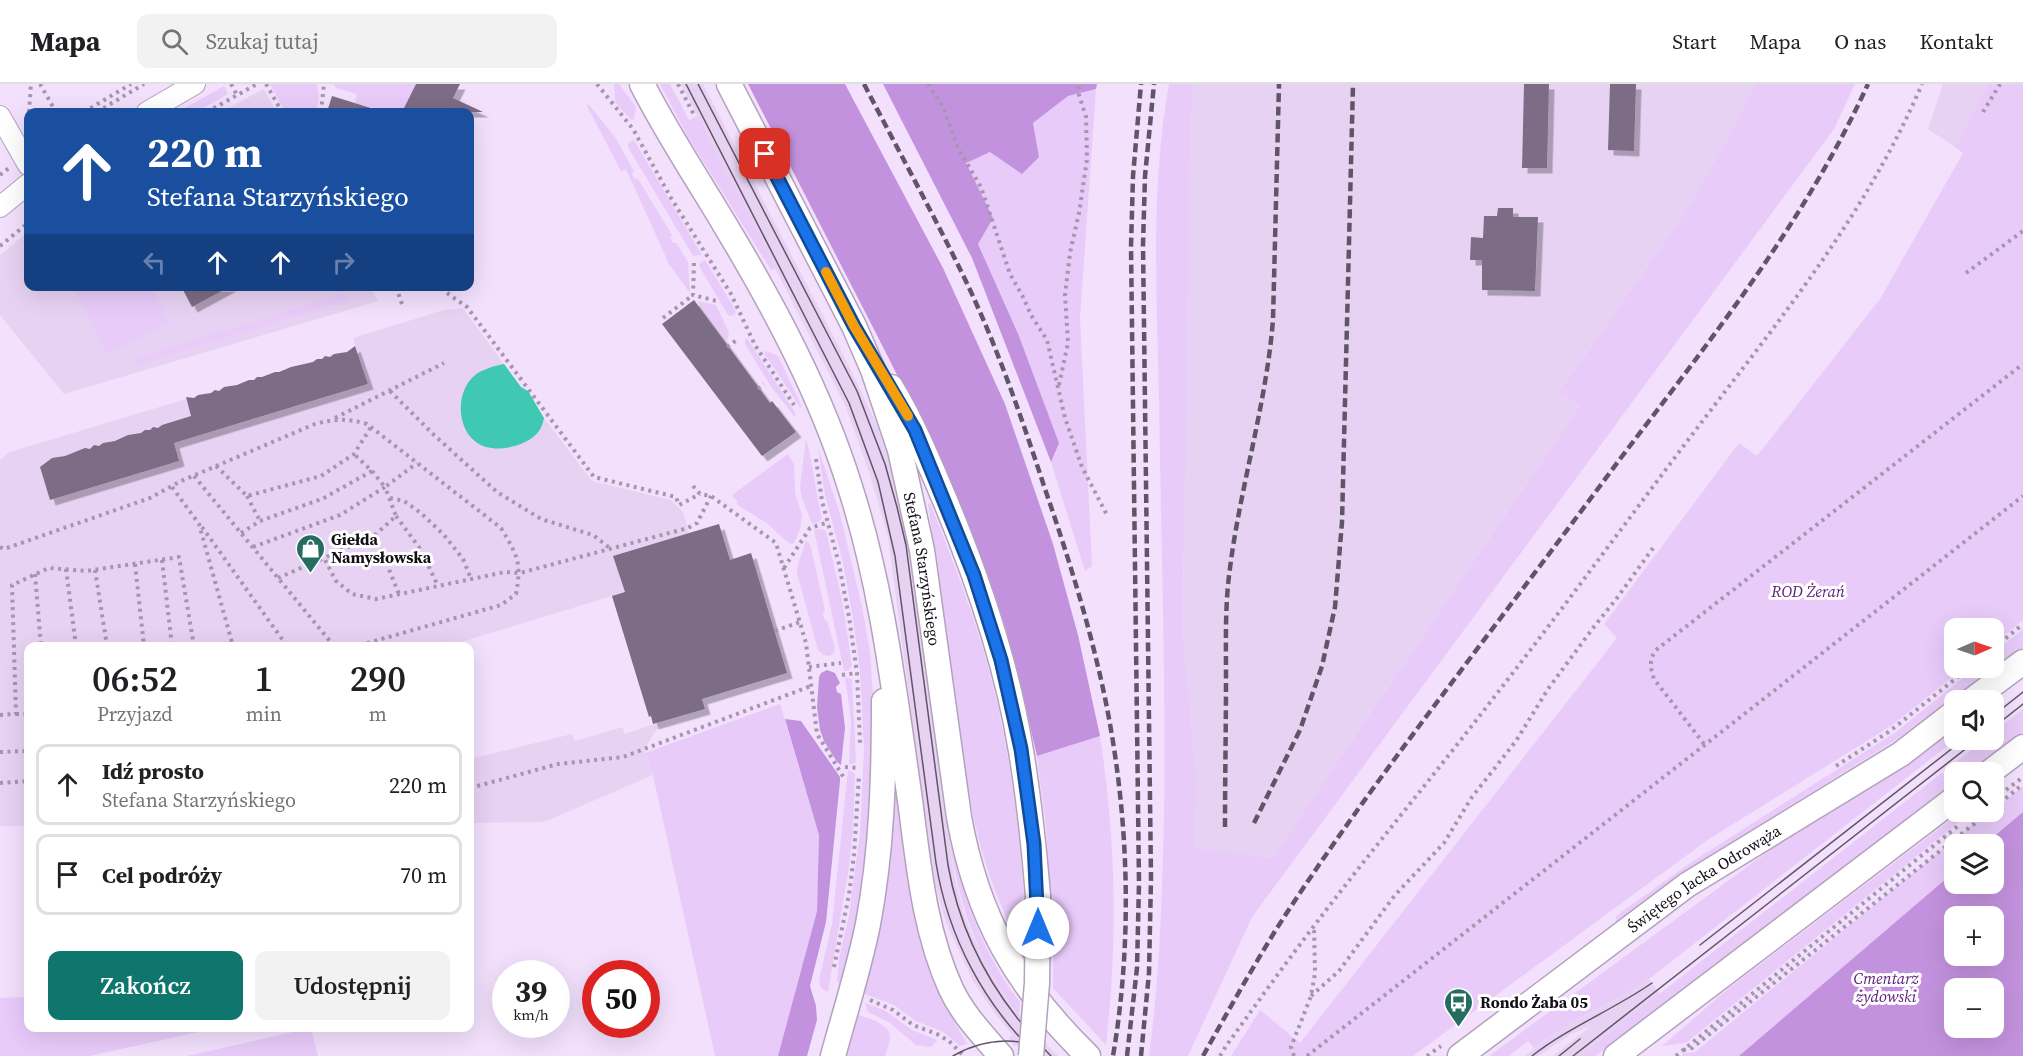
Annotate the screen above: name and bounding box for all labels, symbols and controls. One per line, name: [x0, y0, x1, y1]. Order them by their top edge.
search box: [137, 14, 557, 68]
text: Mapa: [30, 22, 101, 60]
icon: search: [158, 25, 191, 58]
text: Szukaj tutaj: [206, 26, 319, 56]
text: Start: [1672, 27, 1716, 56]
text: Mapa: [1749, 27, 1801, 56]
text: O nas: [1834, 27, 1886, 56]
text: Kontakt: [1919, 27, 1993, 56]
text: 220 m: [147, 123, 262, 181]
pin: [739, 128, 790, 179]
icon: ahead: [48, 132, 126, 210]
icon: arrive: [748, 137, 781, 170]
text: Stefana Starzyńskiego: [147, 178, 409, 215]
icon: left: [138, 246, 171, 279]
icon: ahead: [201, 246, 234, 279]
icon: ahead: [264, 246, 297, 279]
icon: right: [327, 246, 360, 279]
street label: Stefana Starzyńskiego: [899, 490, 946, 647]
place label: Giełda Namysłowska: [331, 528, 432, 568]
shop icon: Giełda Namysłowska: [294, 532, 326, 574]
park label: ROD Żerań: [1770, 580, 1845, 602]
north arrow: [1944, 618, 2004, 678]
map controls: [1944, 618, 2004, 1038]
text: 06:52: [92, 654, 178, 703]
text: 1: [254, 654, 273, 703]
text: 290: [350, 654, 406, 703]
button: sound: [1944, 690, 2004, 750]
text: Przyjazd: [97, 700, 173, 728]
text: min: [246, 700, 282, 728]
text: m: [369, 700, 387, 728]
text: Idź prosto: [102, 756, 204, 786]
button: search: [1944, 762, 2004, 822]
icon: ahead: [51, 768, 84, 801]
text: 220 m: [389, 770, 447, 800]
text: Stefana Starzyńskiego: [102, 786, 296, 814]
street label: Świętego Jacka Odrowąża: [1623, 819, 1786, 937]
button: layers: [1944, 834, 2004, 894]
icon: arrive: [51, 858, 84, 891]
text: Cel podróży: [102, 860, 222, 890]
text: 70 m: [400, 860, 447, 890]
position arrow: [1006, 896, 1070, 960]
button: +: [1944, 906, 2004, 966]
button: Zakończ: [48, 951, 243, 1020]
button: Udostępnij: [255, 951, 450, 1020]
speed limit sign: 50: [582, 960, 660, 1038]
park label: Cmentarz żydowski: [1853, 967, 1919, 1007]
text: 39: [515, 971, 547, 1012]
button: −: [1944, 978, 2004, 1038]
bus stop icon: Rondo Żaba 05: [1443, 986, 1475, 1028]
place label: Rondo Żaba 05: [1480, 991, 1588, 1013]
text: km/h: [513, 1004, 549, 1025]

